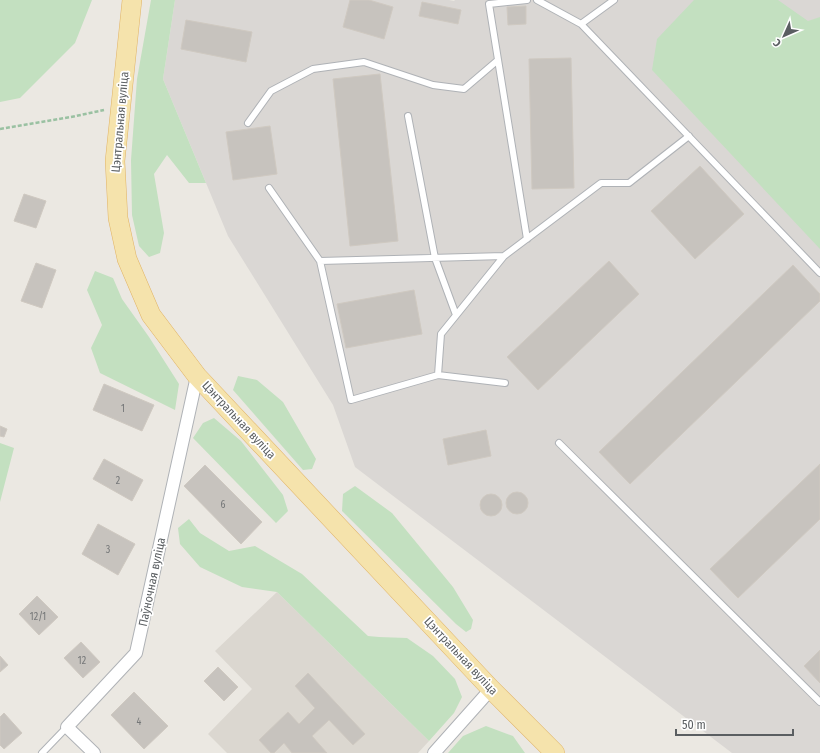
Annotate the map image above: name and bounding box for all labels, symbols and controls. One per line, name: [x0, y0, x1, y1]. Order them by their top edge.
north arrow: [764, 16, 804, 56]
text: С: [770, 36, 784, 49]
street label: Цэнтральная вуліца: [109, 71, 131, 173]
street label: Цэнтральная вуліца: [199, 378, 279, 462]
house number: 1: [121, 403, 125, 415]
house number: 2: [116, 475, 121, 487]
house number: 6: [221, 499, 226, 511]
street label: Паўночная вуліца: [136, 536, 168, 628]
house number: 3: [106, 544, 111, 556]
house number: 12/1: [30, 611, 46, 623]
street label: Цэнтральная вуліца: [421, 614, 501, 698]
house number: 12: [78, 655, 87, 667]
scale bar: [676, 711, 793, 737]
house number: 4: [137, 716, 142, 728]
text: 50 m: [682, 718, 706, 732]

